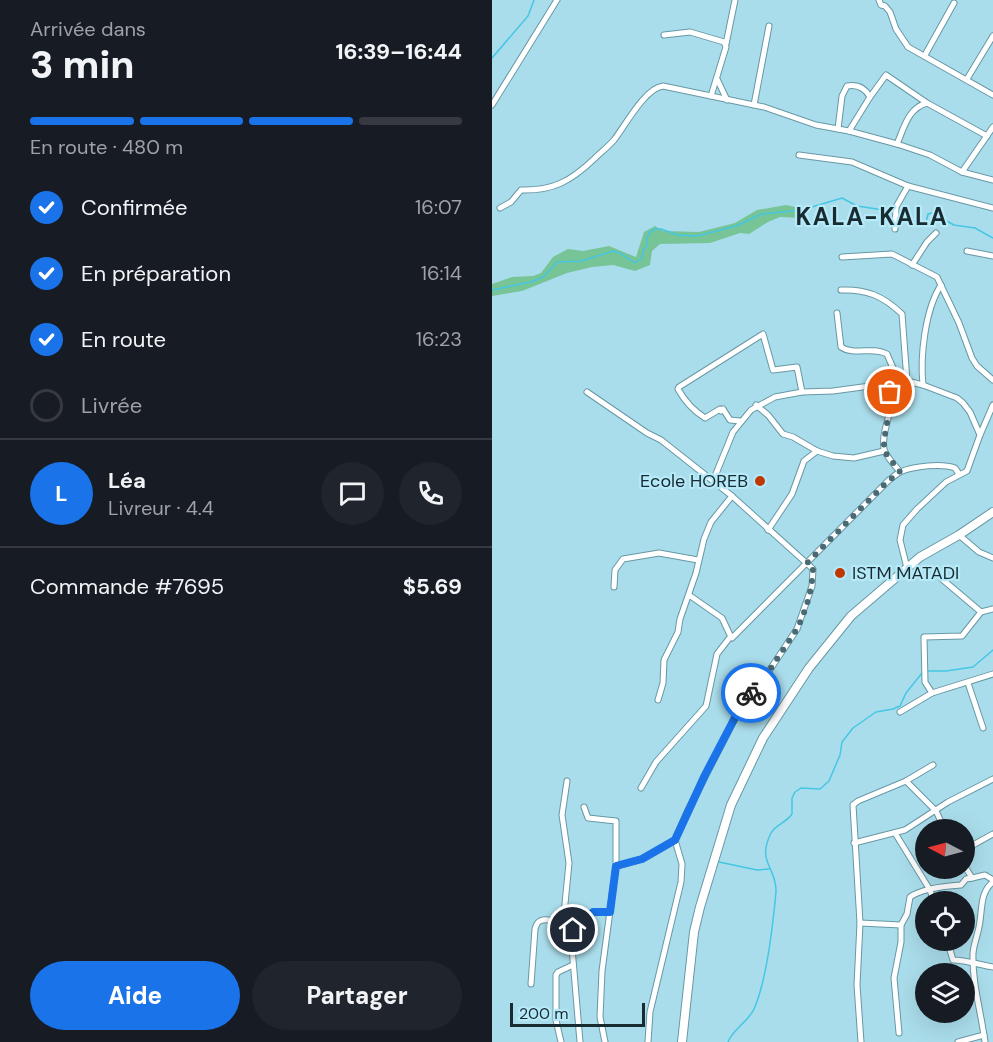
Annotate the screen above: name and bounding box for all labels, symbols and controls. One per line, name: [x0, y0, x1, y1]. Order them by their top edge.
text: Arrivée dans: [30, 16, 146, 42]
text: 16:39–16:44: [335, 37, 462, 66]
text: 3 min: [30, 39, 135, 90]
text: En route · 480 m: [30, 134, 183, 160]
icon: check: [30, 191, 63, 224]
text: Confirmée: [81, 193, 188, 222]
text: 16:07: [415, 194, 462, 220]
district label: KALA-KALA: [796, 201, 948, 232]
icon: check: [30, 257, 63, 290]
text: En préparation: [81, 259, 231, 288]
text: 16:14: [421, 260, 462, 286]
icon: check: [30, 323, 63, 356]
text: En route: [81, 325, 166, 354]
text: 16:23: [416, 326, 462, 352]
pin: [864, 366, 915, 417]
icon: bag: [873, 375, 906, 408]
text: Livrée: [81, 391, 142, 420]
button: chat: [321, 462, 384, 525]
button: phone: [399, 462, 462, 525]
text: Léa: [108, 466, 146, 495]
place label: Ecole HOREB: [640, 469, 748, 493]
marker: Ecole HOREB: [753, 474, 767, 488]
text: L: [55, 479, 68, 508]
text: Livreur · 4.4: [108, 495, 214, 521]
place label: ISTM MATADI: [852, 561, 959, 585]
marker: ISTM MATADI: [833, 566, 847, 580]
text: Commande #7695: [30, 572, 224, 601]
text: $5.69: [403, 572, 462, 601]
courier: [721, 663, 781, 723]
icon: bike: [735, 677, 768, 710]
north arrow: [915, 819, 975, 879]
map controls: [915, 819, 975, 1023]
button: locate: [915, 891, 975, 951]
pin: [547, 904, 598, 955]
icon: home: [556, 913, 589, 946]
button: Aide: [30, 961, 240, 1030]
button: Partager: [252, 961, 462, 1030]
button: layers: [915, 963, 975, 1023]
scale bar: [510, 1000, 645, 1028]
text: 200 m: [519, 1003, 568, 1024]

